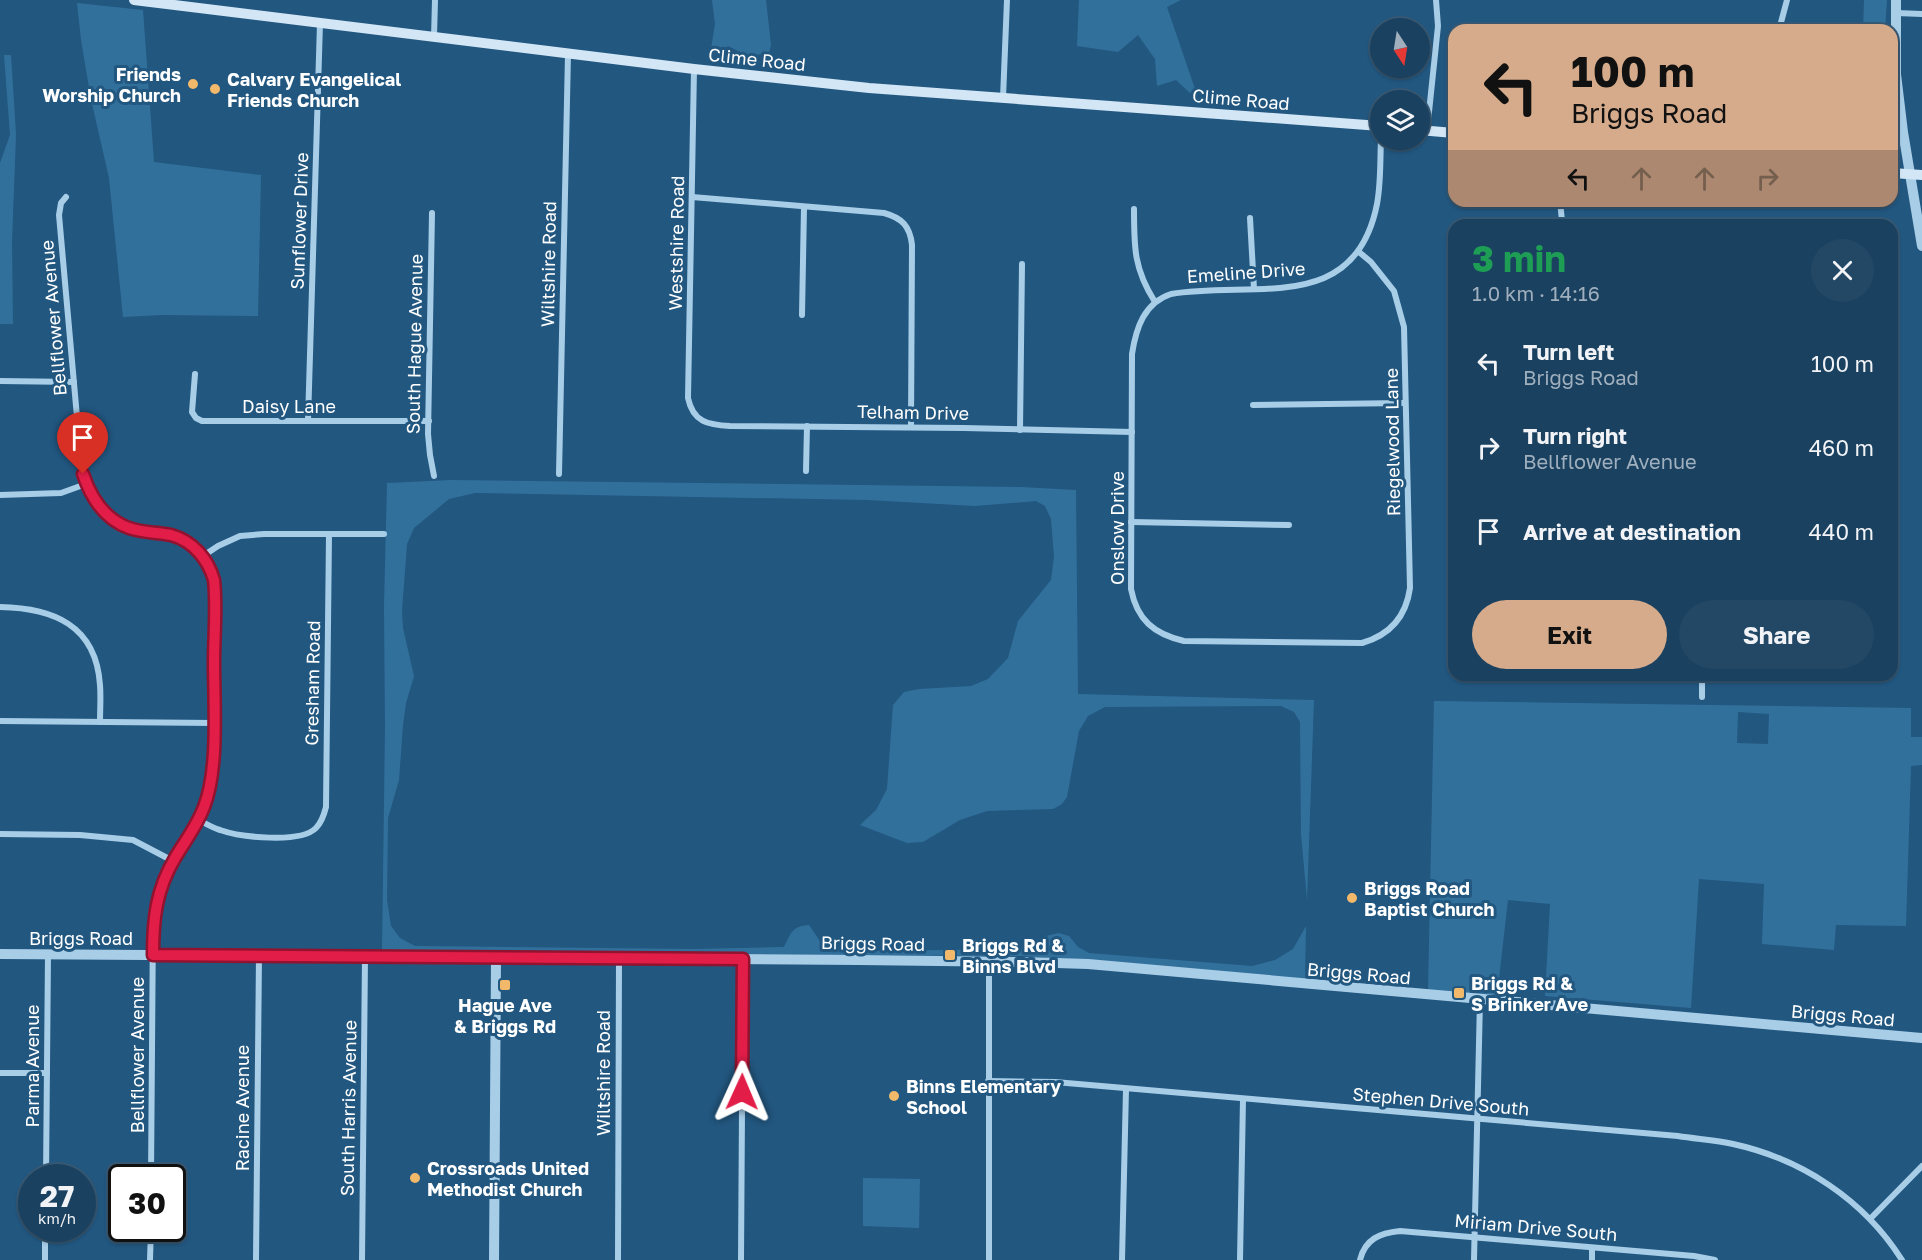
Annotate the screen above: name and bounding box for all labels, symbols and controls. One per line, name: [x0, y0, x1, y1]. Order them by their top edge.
north arrow: [1370, 18, 1430, 78]
map controls: [1370, 18, 1430, 150]
street label: Clime Road: [707, 43, 807, 75]
text: 100 m: [1571, 46, 1694, 96]
icon: left: [1472, 48, 1550, 126]
place label: Friends Worship Church: [42, 63, 181, 106]
place label: Calvary Evangelical Friends Church: [227, 68, 401, 111]
marker: Friends Worship Church: [186, 77, 200, 91]
marker: Calvary Evangelical Friends Church: [208, 82, 222, 96]
street label: Clime Road: [1191, 84, 1291, 114]
button: layers: [1370, 90, 1430, 150]
text: Briggs Road: [1571, 97, 1727, 129]
street label: Sunflower Drive: [286, 152, 312, 290]
icon: left: [1562, 162, 1595, 195]
icon: ahead: [1625, 162, 1658, 195]
icon: ahead: [1688, 162, 1721, 195]
icon: right: [1751, 162, 1784, 195]
street label: Westshire Road: [664, 175, 688, 311]
street label: Wiltshire Road: [536, 201, 560, 327]
text: 3 min: [1472, 237, 1566, 280]
street label: Bellflower Avenue: [35, 239, 71, 397]
button: close: [1811, 239, 1874, 302]
street label: South Hague Avenue: [401, 254, 427, 434]
street label: Emeline Drive: [1186, 257, 1306, 287]
text: 1.0 km · 14:16: [1472, 281, 1600, 305]
text: Turn left: [1523, 338, 1614, 365]
icon: left: [1472, 347, 1505, 380]
text: 100 m: [1811, 350, 1874, 377]
text: Briggs Road: [1523, 365, 1639, 389]
street label: Riegelwood Lane: [1380, 368, 1404, 516]
street label: Daisy Lane: [242, 395, 336, 417]
street label: Telham Drive: [857, 400, 969, 424]
pin: [57, 412, 108, 474]
icon: arrive: [66, 421, 99, 454]
text: Turn right: [1523, 422, 1627, 449]
icon: right: [1472, 431, 1505, 464]
text: 460 m: [1809, 434, 1874, 461]
text: Bellflower Avenue: [1523, 449, 1697, 473]
street label: Onslow Drive: [1106, 471, 1128, 585]
icon: arrive: [1472, 515, 1505, 548]
text: Arrive at destination: [1523, 518, 1741, 545]
text: 440 m: [1809, 518, 1874, 545]
button: Exit: [1472, 600, 1667, 669]
button: Share: [1679, 600, 1874, 669]
street label: Gresham Road: [300, 620, 324, 746]
place label: Briggs Road Baptist Church: [1364, 877, 1494, 920]
marker: Briggs Road Baptist Church: [1345, 891, 1359, 905]
street label: Briggs Road: [29, 927, 133, 949]
street label: Briggs Road: [821, 931, 925, 955]
place label: Briggs Rd & Binns Blvd: [962, 934, 1064, 977]
marker: Briggs Rd & Binns Blvd: [943, 948, 957, 962]
street label: Briggs Road: [1306, 958, 1412, 988]
place label: Briggs Rd & S Brinker Ave: [1471, 972, 1589, 1015]
street label: Bellflower Avenue: [126, 977, 148, 1133]
marker: Hague Ave & Briggs Rd: [498, 978, 512, 992]
marker: Briggs Rd & S Brinker Ave: [1452, 986, 1466, 1000]
place label: Hague Ave & Briggs Rd: [454, 994, 556, 1037]
street label: Briggs Road: [1790, 1000, 1896, 1030]
street label: Parma Avenue: [21, 1005, 43, 1127]
street label: Wiltshire Road: [592, 1010, 614, 1136]
street label: South Harris Avenue: [335, 1020, 361, 1196]
street label: Racine Avenue: [231, 1045, 253, 1171]
position arrow: [710, 1060, 774, 1124]
place label: Binns Elementary School: [906, 1075, 1061, 1118]
street label: Stephen Drive South: [1352, 1082, 1530, 1120]
marker: Binns Elementary School: [887, 1089, 901, 1103]
place label: Crossroads United Methodist Church: [427, 1157, 589, 1200]
speed limit sign: 30: [108, 1164, 186, 1242]
marker: Crossroads United Methodist Church: [408, 1171, 422, 1185]
text: 27: [40, 1178, 74, 1214]
text: km/h: [38, 1209, 76, 1227]
street label: Miriam Drive South: [1454, 1209, 1618, 1245]

